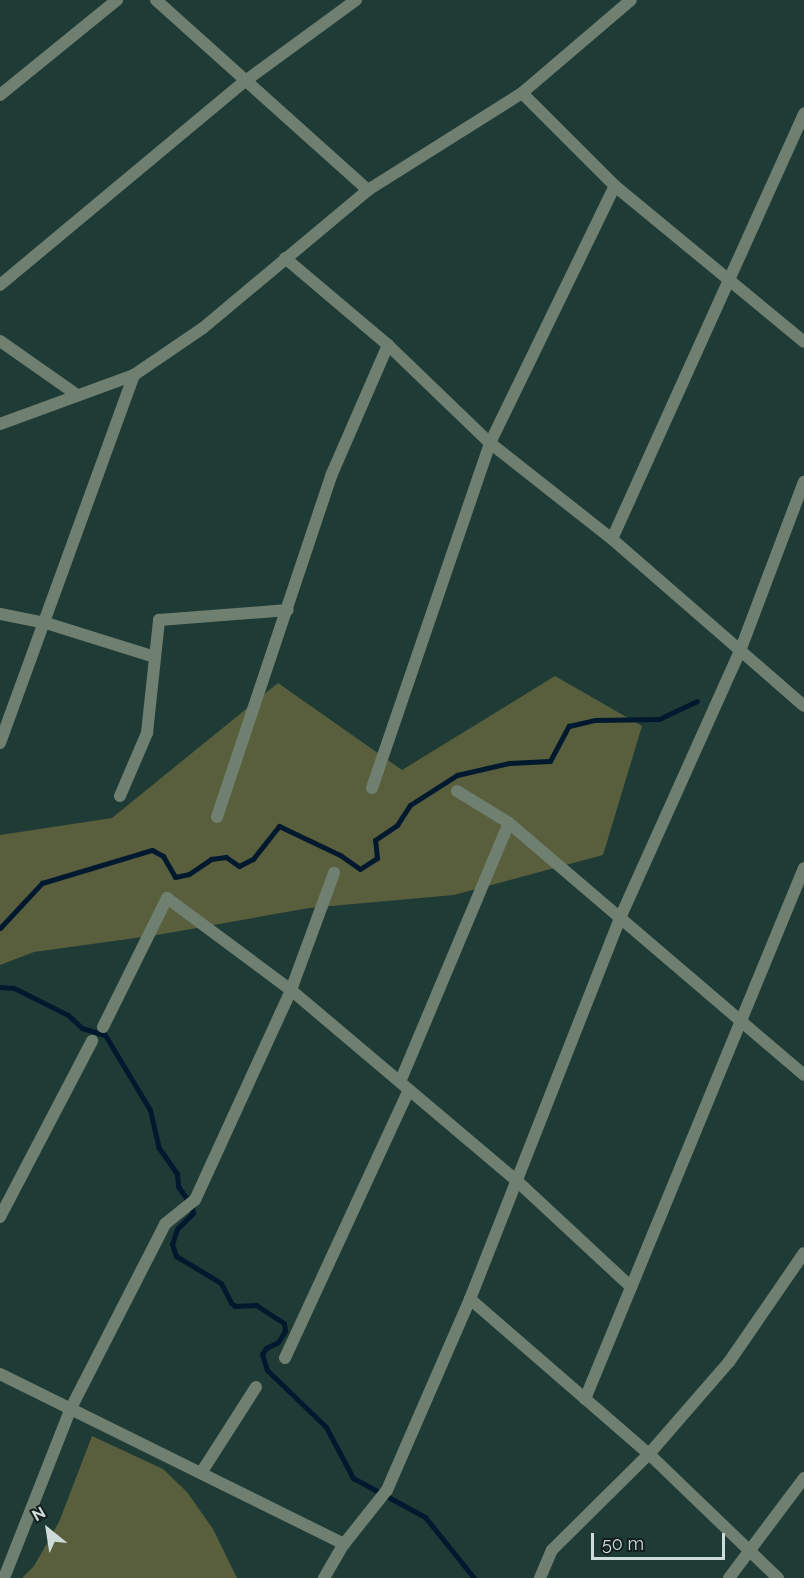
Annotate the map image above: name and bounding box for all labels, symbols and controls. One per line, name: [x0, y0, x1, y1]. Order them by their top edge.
north arrow: [18, 1500, 78, 1560]
text: N: [29, 1503, 49, 1525]
scale bar: [594, 1521, 728, 1559]
text: 50 m: [602, 1533, 644, 1554]

